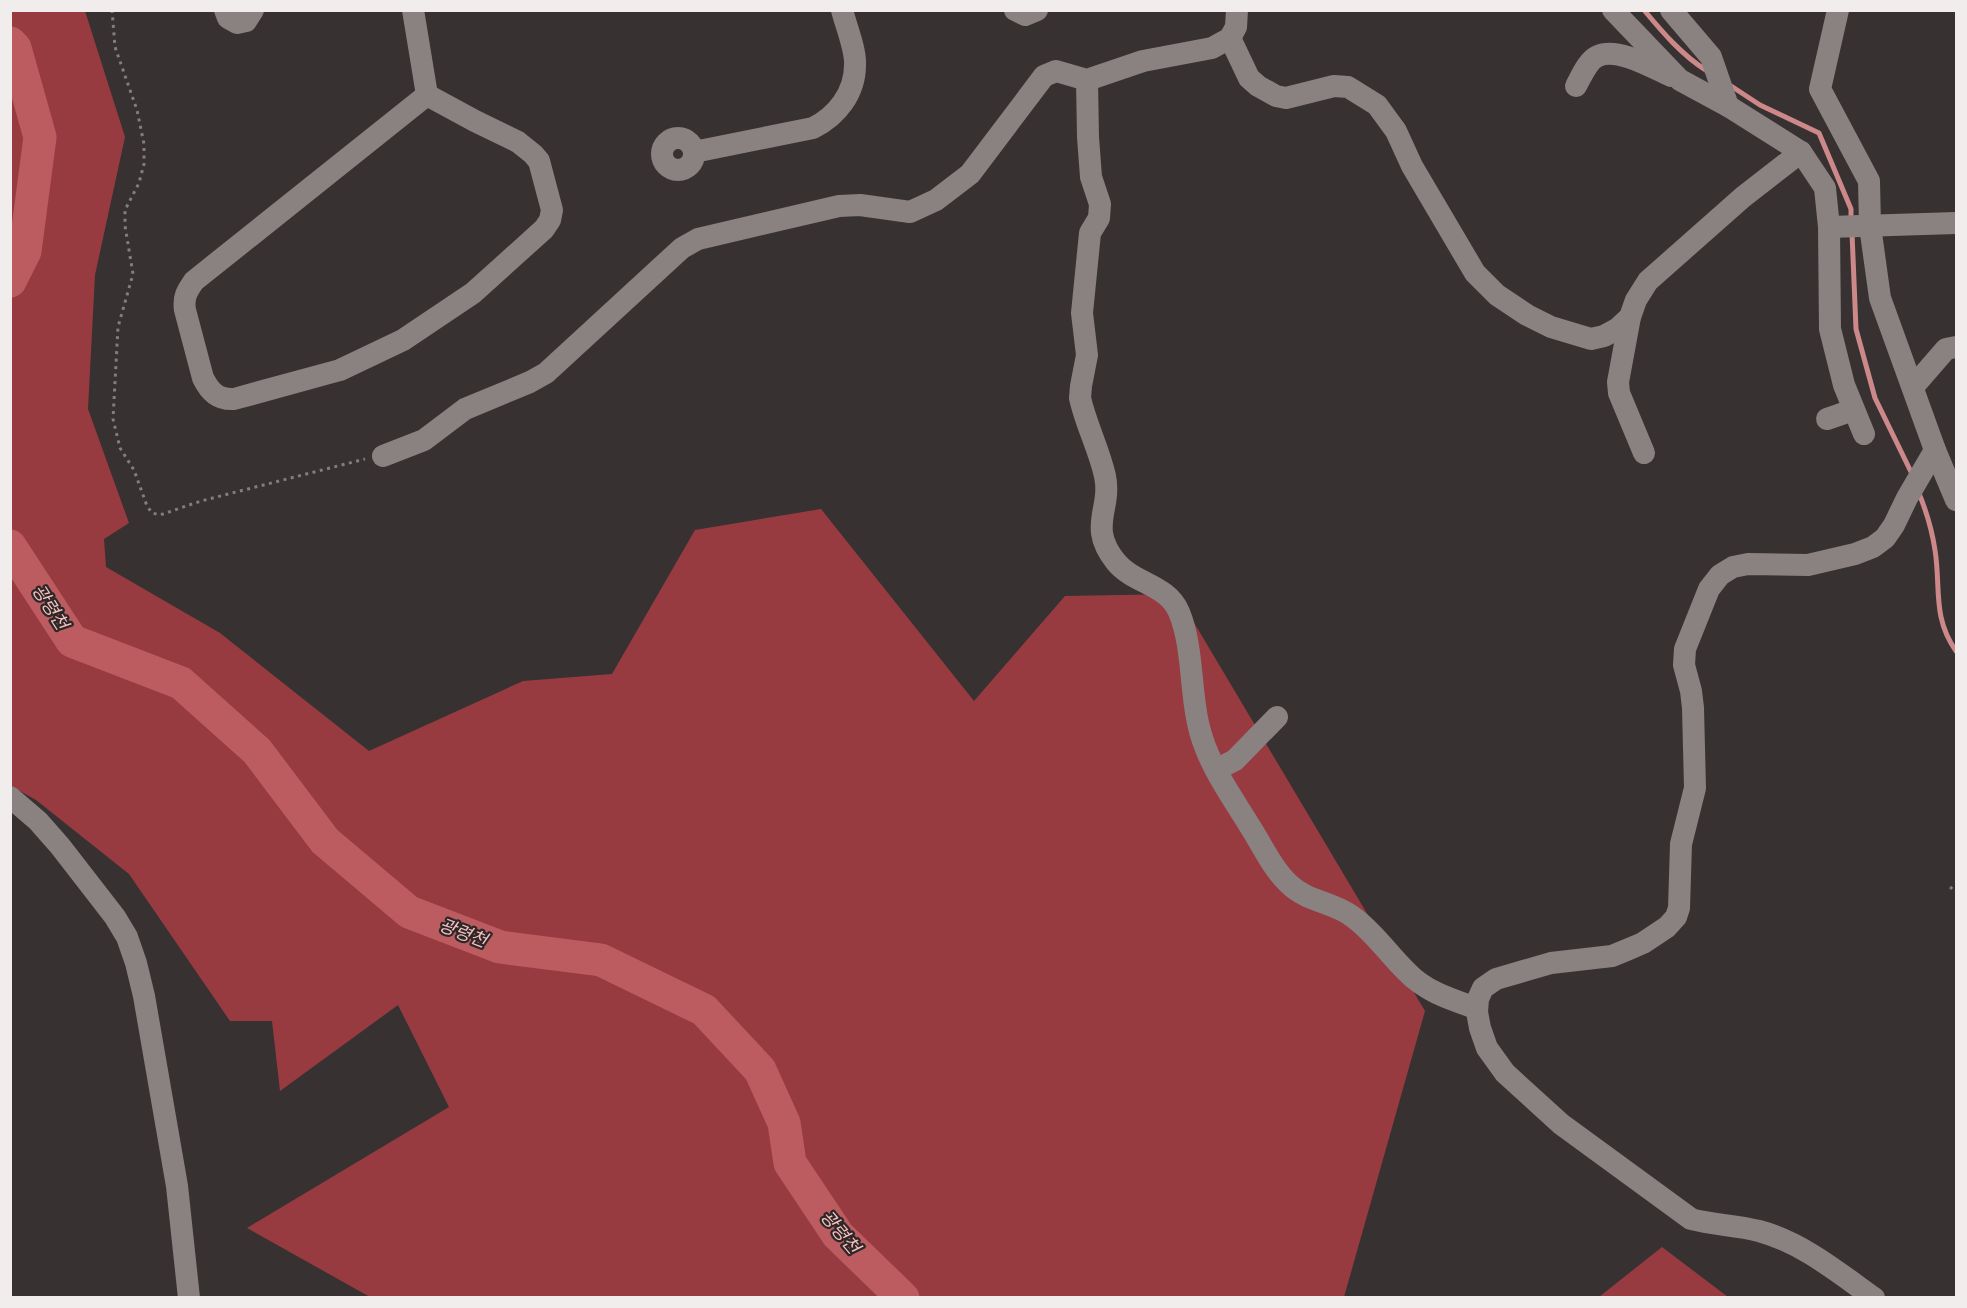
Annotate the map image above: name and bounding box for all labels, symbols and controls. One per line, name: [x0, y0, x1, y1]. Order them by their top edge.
water label: 광령천: [27, 579, 76, 636]
water label: 광령천: [436, 912, 493, 953]
water label: 광령천: [816, 1205, 867, 1260]

